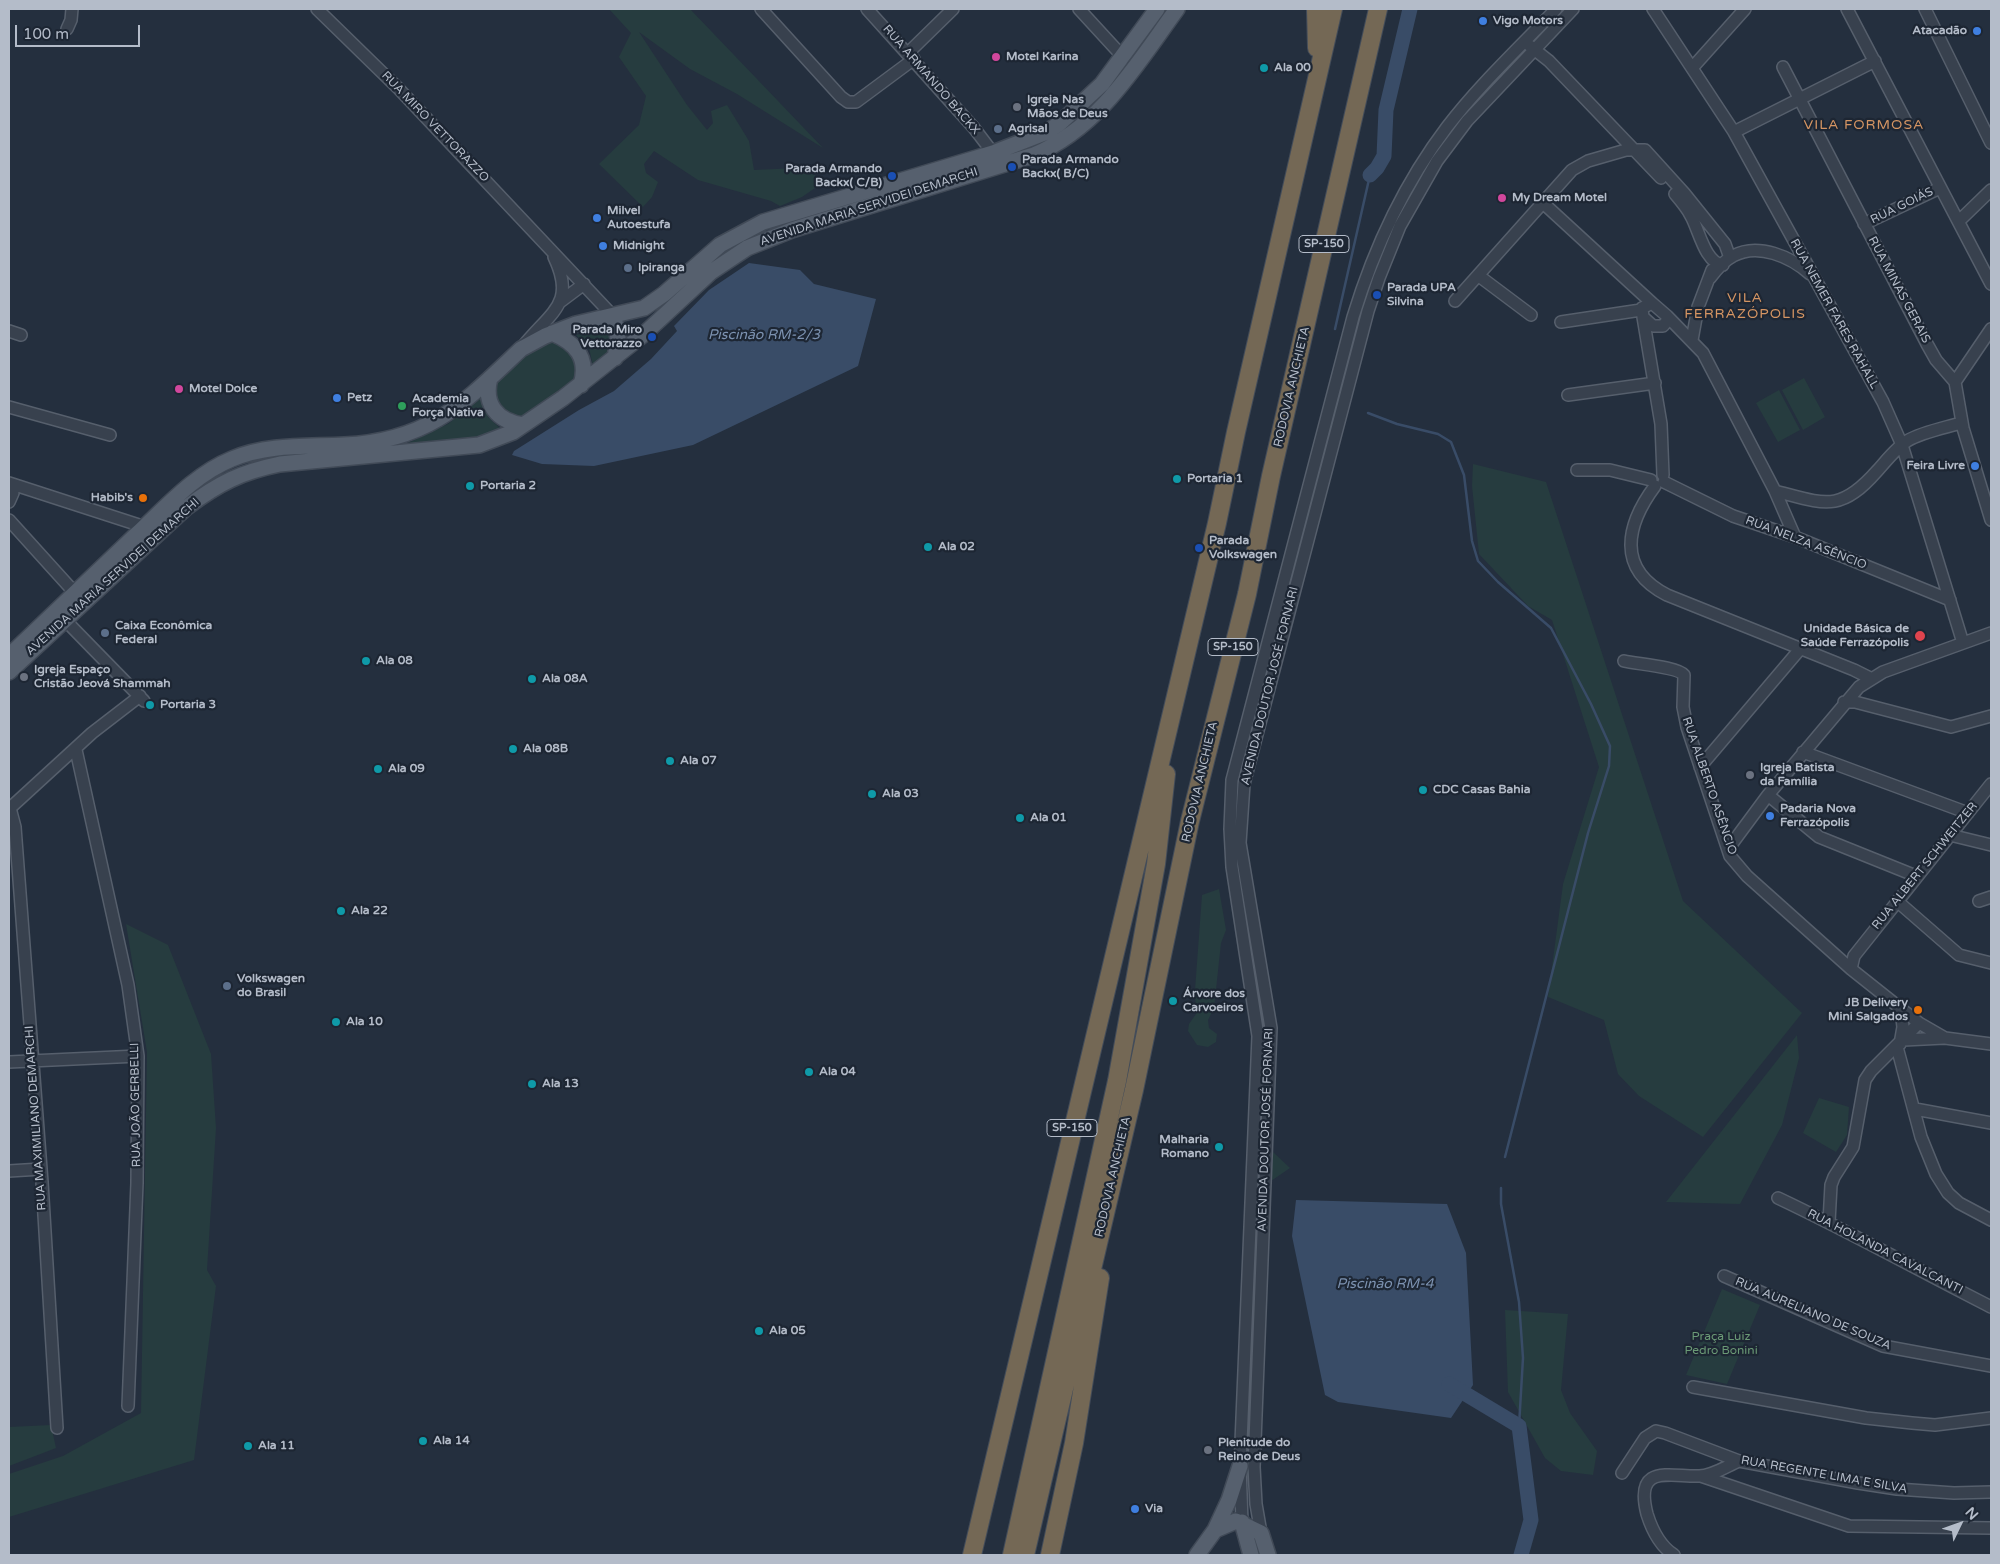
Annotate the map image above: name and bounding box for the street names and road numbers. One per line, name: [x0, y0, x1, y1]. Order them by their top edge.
street label: RUA ARMANDO BACKX: [879, 22, 983, 138]
street label: RUA MIRO VETTORAZZO: [378, 69, 492, 185]
street label: AVENIDA MARIA SERVIDEI DEMARCHI: [758, 165, 980, 249]
street label: RUA GOIÁS: [1868, 185, 1936, 227]
street label: RUA MINAS GERAIS: [1865, 234, 1933, 346]
road number: SP-150: [1299, 235, 1349, 252]
street label: RUA NEMER FARES RAHALL: [1787, 236, 1881, 392]
street label: RODOVIA ANCHIETA: [1271, 325, 1313, 449]
street label: AVENIDA MARIA SERVIDEI DEMARCHI: [23, 495, 203, 659]
street label: RUA NELZA ASÊNCIO: [1743, 513, 1869, 573]
street label: AVENIDA DOUTOR JOSÉ FORNARI: [1238, 585, 1302, 787]
road number: SP-150: [1208, 638, 1258, 656]
street label: RUA ALBERTO ASÊNCIO: [1679, 715, 1739, 857]
street label: RODOVIA ANCHIETA: [1179, 720, 1221, 844]
street label: RUA ALBERT SCHWEITZER: [1869, 800, 1981, 932]
street label: RUA MAXIMILIANO DEMARCHI: [22, 1025, 50, 1211]
street label: AVENIDA DOUTOR JOSÉ FORNARI: [1255, 1028, 1277, 1232]
street label: RUA JOÃO GERBELLI: [128, 1042, 144, 1168]
street label: RODOVIA ANCHIETA: [1092, 1115, 1134, 1239]
road number: SP-150: [1047, 1120, 1097, 1136]
street label: RUA HOLANDA CAVALCANTI: [1805, 1206, 1965, 1298]
street label: RUA AURELIANO DE SOUZA: [1733, 1275, 1893, 1353]
street label: RUA REGENTE LIMA E SILVA: [1740, 1453, 1908, 1497]

